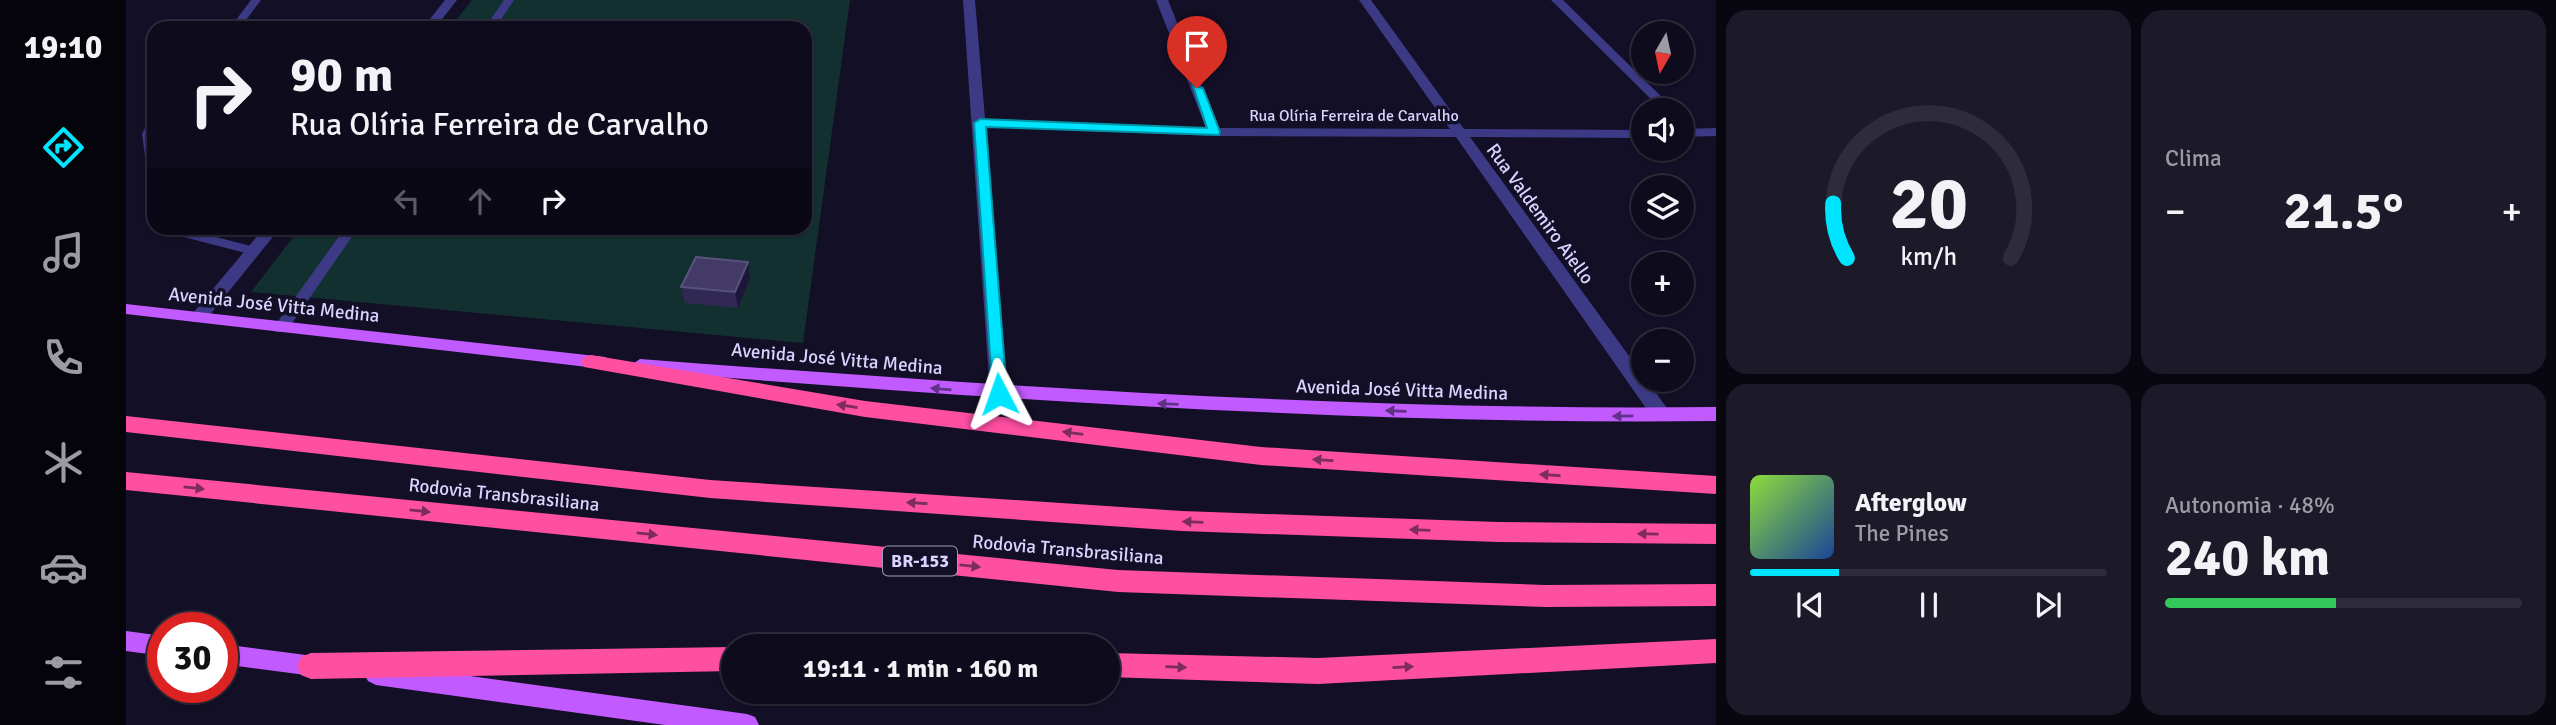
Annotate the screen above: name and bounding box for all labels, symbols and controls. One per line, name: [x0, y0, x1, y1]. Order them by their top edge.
pin: [1167, 16, 1227, 88]
north arrow: [1631, 21, 1694, 84]
map controls: [1631, 21, 1694, 392]
icon: arrive: [1178, 27, 1216, 65]
text: 19:10: [24, 28, 102, 67]
text: 90 m: [290, 45, 393, 105]
icon: right: [175, 49, 266, 140]
button: sound: [1631, 98, 1694, 161]
text: Rua Olíria Ferreira de Carvalho: [290, 105, 709, 144]
street label: Rua Olíria Ferreira de Carvalho: [1249, 106, 1459, 126]
icon: directions: [39, 123, 88, 172]
street label: Rua Valdemiro Aiello: [1481, 139, 1599, 289]
text: Clima: [2165, 144, 2222, 173]
text: 20: [1889, 160, 1968, 249]
button: layers: [1631, 175, 1694, 238]
text: 21.5°: [2284, 179, 2403, 243]
icon: left: [388, 182, 426, 220]
icon: ahead: [461, 182, 499, 220]
icon: right: [534, 182, 572, 220]
text: −: [2165, 188, 2186, 235]
text: +: [2501, 188, 2522, 235]
icon: music: [39, 228, 88, 277]
text: km/h: [1900, 241, 1957, 272]
button: +: [1631, 252, 1694, 315]
street label: Avenida José Vitta Medina: [167, 282, 381, 328]
button: −: [1631, 329, 1694, 392]
icon: phone: [39, 333, 88, 382]
street label: Avenida José Vitta Medina: [730, 338, 944, 380]
position arrow: [962, 357, 1036, 431]
street label: Avenida José Vitta Medina: [1296, 374, 1508, 406]
one-way arrow: [930, 383, 952, 394]
one-way arrow: [1157, 398, 1179, 409]
one-way arrow: [836, 400, 858, 411]
one-way arrow: [1385, 405, 1407, 417]
one-way arrow: [1612, 410, 1634, 422]
one-way arrow: [1061, 428, 1083, 439]
icon: climate: [39, 438, 88, 487]
one-way arrow: [1312, 454, 1334, 465]
one-way arrow: [1539, 469, 1561, 480]
street label: Rodovia Transbrasiliana: [407, 473, 601, 517]
one-way arrow: [183, 483, 205, 494]
text: Afterglow: [1855, 487, 1967, 519]
text: Autonomia · 48%: [2165, 491, 2335, 520]
one-way arrow: [906, 497, 928, 508]
one-way arrow: [409, 506, 431, 517]
one-way arrow: [1182, 516, 1204, 527]
text: The Pines: [1855, 519, 1949, 548]
one-way arrow: [1409, 524, 1431, 535]
text: 240 km: [2165, 526, 2330, 590]
one-way arrow: [1637, 528, 1659, 540]
one-way arrow: [636, 529, 658, 540]
street label: Rodovia Transbrasiliana: [971, 530, 1165, 570]
icon: car: [39, 543, 88, 592]
road number: BR-153: [883, 546, 957, 576]
one-way arrow: [960, 561, 982, 572]
icon: previous: [1791, 586, 1829, 624]
icon: pause: [1910, 586, 1948, 624]
icon: next: [2029, 586, 2067, 624]
speed limit sign: 30: [147, 612, 238, 703]
icon: filters: [39, 648, 88, 697]
text: 19:11 · 1 min · 160 m: [803, 653, 1038, 685]
one-way arrow: [1393, 661, 1415, 672]
one-way arrow: [1165, 662, 1187, 673]

